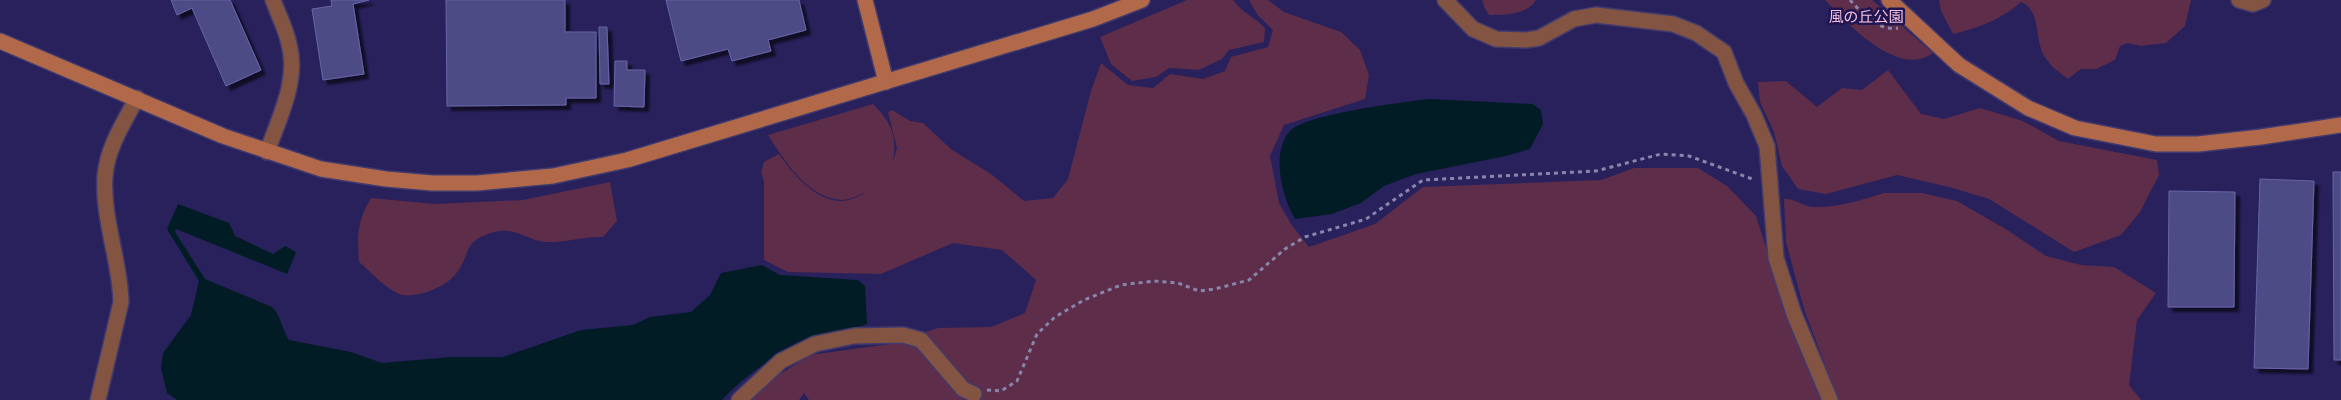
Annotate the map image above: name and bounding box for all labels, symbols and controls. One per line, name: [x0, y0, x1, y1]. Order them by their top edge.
park label: 風の丘公園: [1828, 8, 1904, 26]

